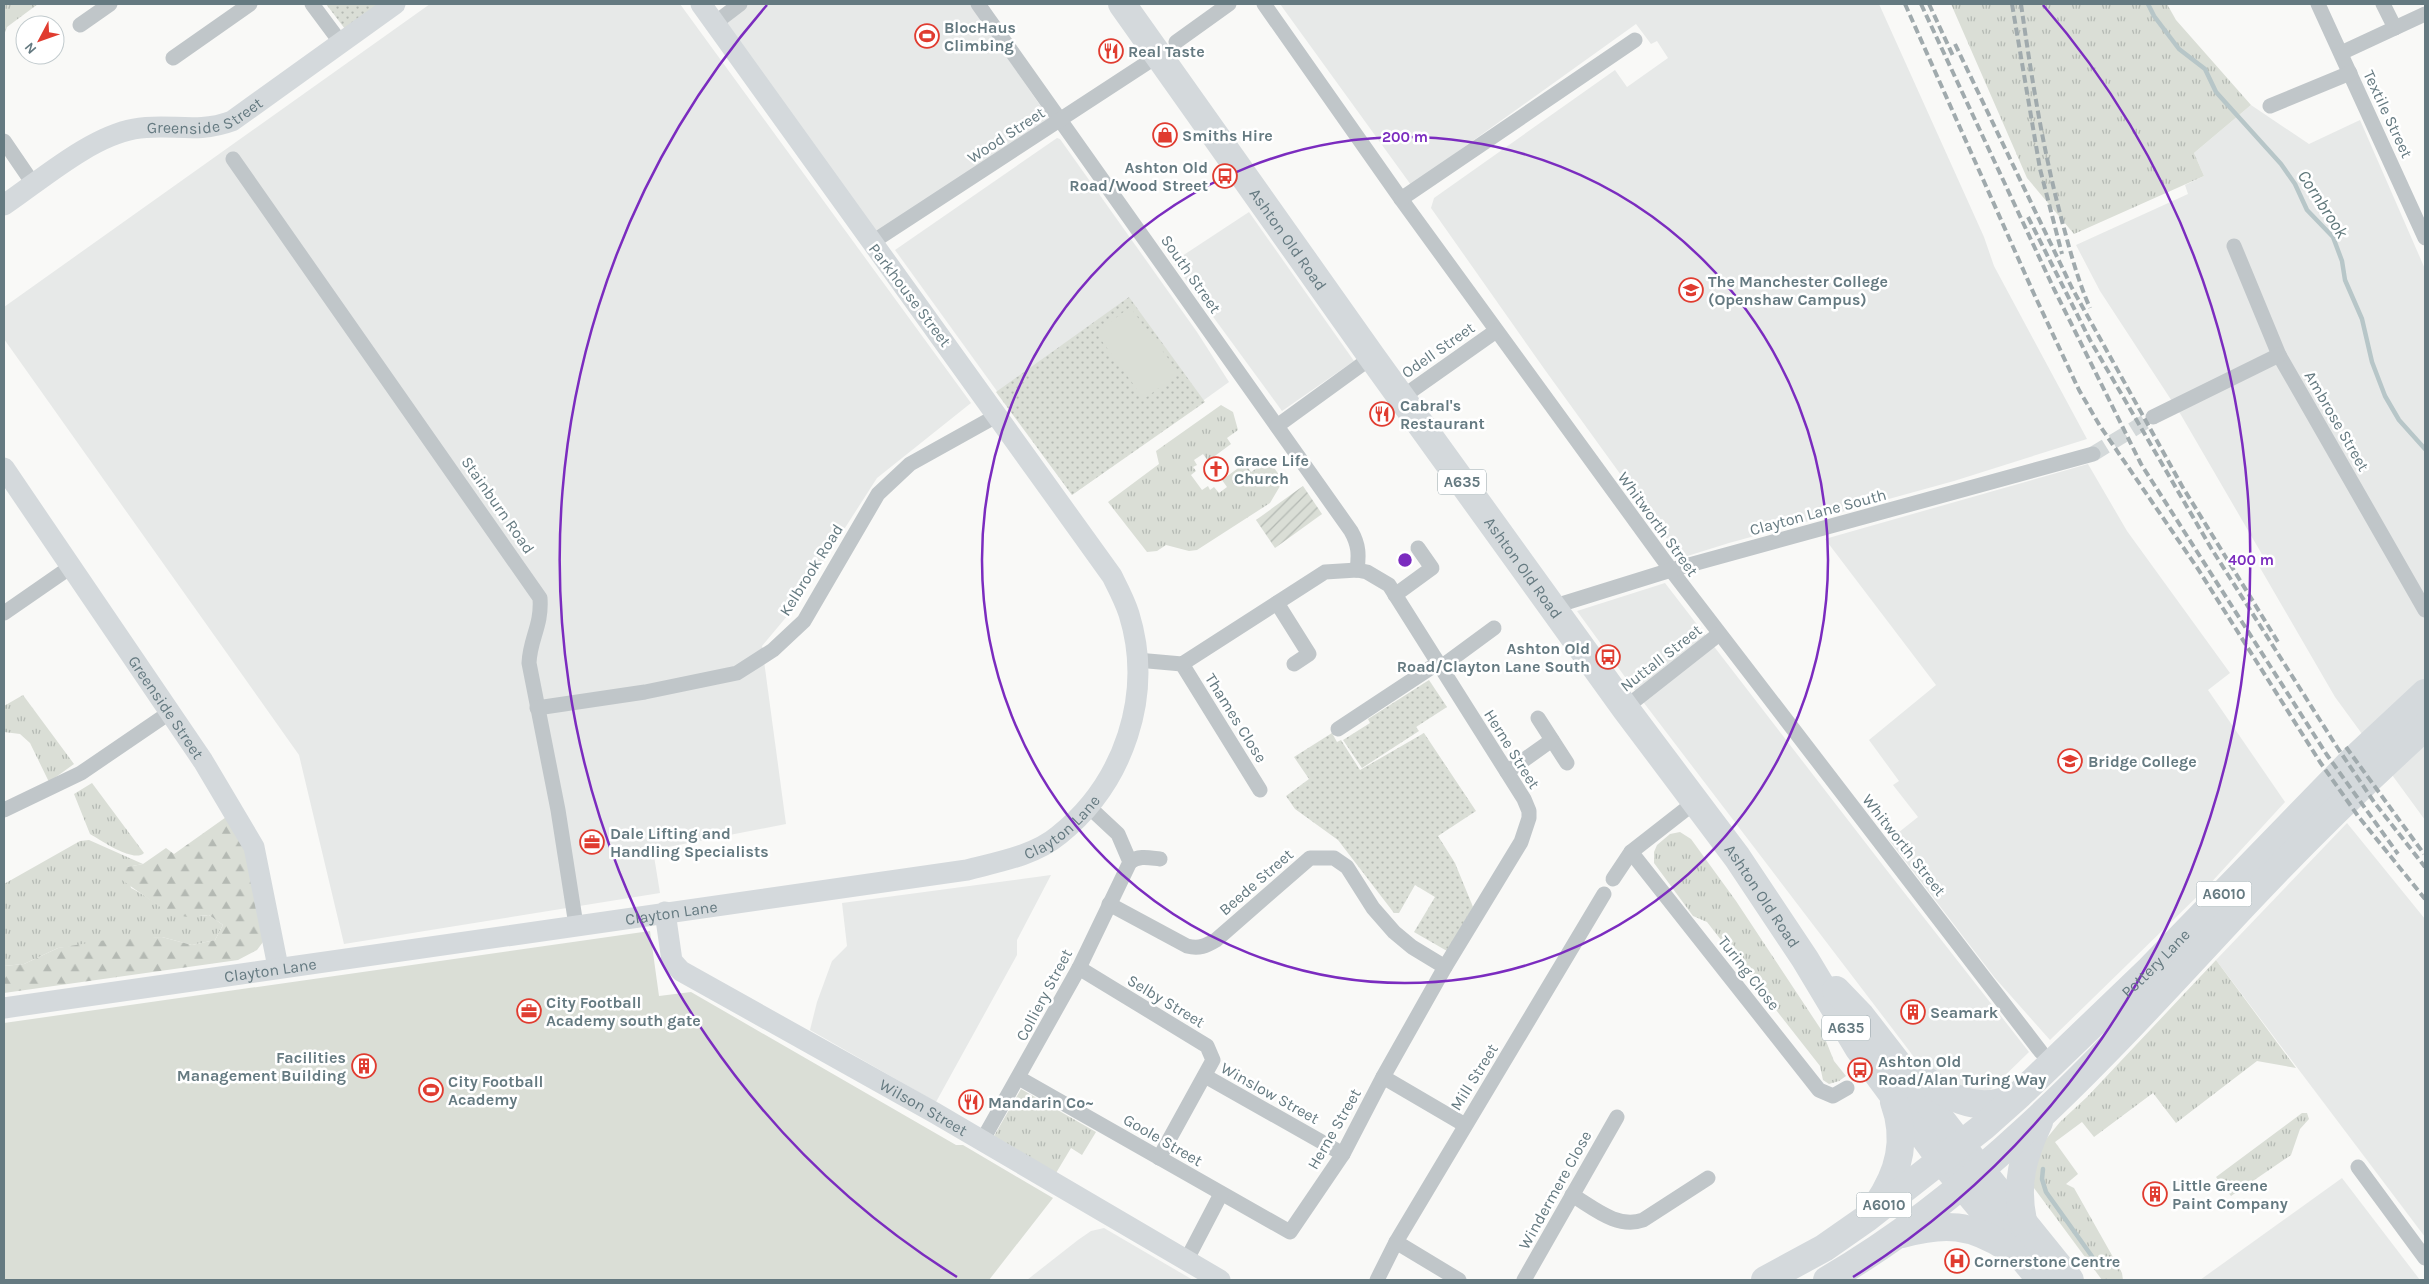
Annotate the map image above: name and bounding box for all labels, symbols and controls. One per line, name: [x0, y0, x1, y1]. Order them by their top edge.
north arrow: [15, 15, 65, 65]
place label: BlocHaus Climbing: [944, 18, 1016, 55]
sports icon: BlocHaus Climbing: [914, 23, 940, 49]
restaurant icon: Real Taste: [1098, 38, 1124, 64]
text: N: [21, 39, 40, 58]
place label: Real Taste: [1128, 42, 1205, 61]
street label: Textile Street: [2359, 67, 2417, 161]
street label: Greenside Street: [146, 93, 266, 137]
street label: Wood Street: [964, 103, 1048, 167]
shop icon: Smiths Hire: [1152, 122, 1178, 148]
place label: Smiths Hire: [1182, 126, 1273, 145]
text: 200 m: [1382, 128, 1428, 146]
place label: Ashton Old Road/Wood Street: [1069, 158, 1208, 195]
bus stop icon: Ashton Old Road/Wood Street: [1212, 163, 1238, 189]
water label: Cornbrook: [2293, 166, 2354, 243]
street label: Ashton Old Road: [1246, 184, 1331, 294]
street label: South Street: [1157, 231, 1225, 317]
street label: Parkhouse Street: [865, 239, 955, 351]
place label: The Manchester College (Openshaw Campus): [1708, 272, 1888, 309]
school or university icon: The Manchester College (Openshaw Campus): [1678, 277, 1704, 303]
street label: Odell Street: [1398, 318, 1478, 382]
street label: Ambrose Street: [2301, 368, 2373, 474]
place label: Cabral's Restaurant: [1400, 396, 1485, 433]
restaurant icon: Cabral's Restaurant: [1369, 401, 1395, 427]
place label: Grace Life Church: [1234, 451, 1309, 488]
street label: Stainburn Road: [457, 453, 539, 557]
church icon: Grace Life Church: [1203, 456, 1229, 482]
street label: Whitworth Street: [1614, 468, 1702, 580]
road number: A635: [1438, 470, 1486, 494]
street label: Clayton Lane South: [1748, 485, 1888, 539]
street label: Ashton Old Road: [1481, 513, 1567, 622]
street label: Kelbrook Road: [775, 521, 847, 619]
centre of rings: [1396, 551, 1414, 569]
text: 400 m: [2228, 551, 2274, 569]
street label: Nuttall Street: [1616, 620, 1706, 696]
place label: Ashton Old Road/Clayton Lane South: [1397, 639, 1590, 676]
bus stop icon: Ashton Old Road/Clayton Lane South: [1595, 644, 1621, 670]
street label: Greenside Street: [125, 652, 208, 762]
street label: Thames Close: [1201, 670, 1271, 766]
street label: Herne Street: [1480, 706, 1544, 792]
school or university icon: Bridge College: [2057, 748, 2083, 774]
place label: Bridge College: [2088, 752, 2197, 771]
street label: Whitworth Street: [1858, 790, 1950, 900]
street label: Clayton Lane: [1021, 791, 1104, 863]
place label: Dale Lifting and Handling Specialists: [610, 824, 769, 861]
office icon: Dale Lifting and Handling Specialists: [579, 829, 605, 855]
street label: Ashton Old Road: [1721, 840, 1804, 951]
street label: Beede Street: [1215, 845, 1297, 919]
road number: A6010: [2196, 882, 2252, 906]
street label: Clayton Lane: [624, 896, 719, 928]
street label: Pottery Lane: [2117, 925, 2193, 1001]
street label: Turing Close: [1714, 932, 1784, 1014]
street label: Colliery Street: [1012, 946, 1076, 1044]
street label: Clayton Lane: [223, 954, 318, 986]
street label: Selby Street: [1124, 970, 1208, 1032]
place label: City Football Academy south gate: [546, 993, 701, 1030]
office icon: City Football Academy south gate: [516, 998, 542, 1024]
building icon: Seamark: [1900, 999, 1926, 1025]
place label: Seamark: [1930, 1003, 1999, 1022]
road number: A635: [1822, 1016, 1870, 1040]
street label: Mill Street: [1446, 1040, 1502, 1114]
place label: Facilities Management Building: [177, 1048, 346, 1085]
place label: Ashton Old Road/Alan Turing Way: [1878, 1052, 2046, 1089]
building icon: Facilities Management Building: [351, 1053, 377, 1079]
bus stop icon: Ashton Old Road/Alan Turing Way: [1847, 1057, 1873, 1083]
street label: Winslow Street: [1217, 1058, 1323, 1128]
place label: City Football Academy: [448, 1072, 543, 1109]
street label: Wilson Street: [876, 1074, 971, 1139]
sports icon: City Football Academy: [418, 1077, 444, 1103]
street label: Herne Street: [1303, 1085, 1365, 1173]
restaurant icon: Mandarin Co~: [958, 1089, 984, 1115]
place label: Mandarin Co~: [988, 1093, 1094, 1112]
street label: Goole Street: [1120, 1110, 1206, 1170]
street label: Windermere Close: [1514, 1127, 1596, 1253]
place label: Little Greene Paint Company: [2172, 1176, 2288, 1213]
building icon: Little Greene Paint Company: [2142, 1181, 2168, 1207]
road number: A6010: [1856, 1192, 1912, 1218]
hospital icon: Cornerstone Centre: [1944, 1248, 1970, 1274]
place label: Cornerstone Centre: [1974, 1252, 2120, 1271]

